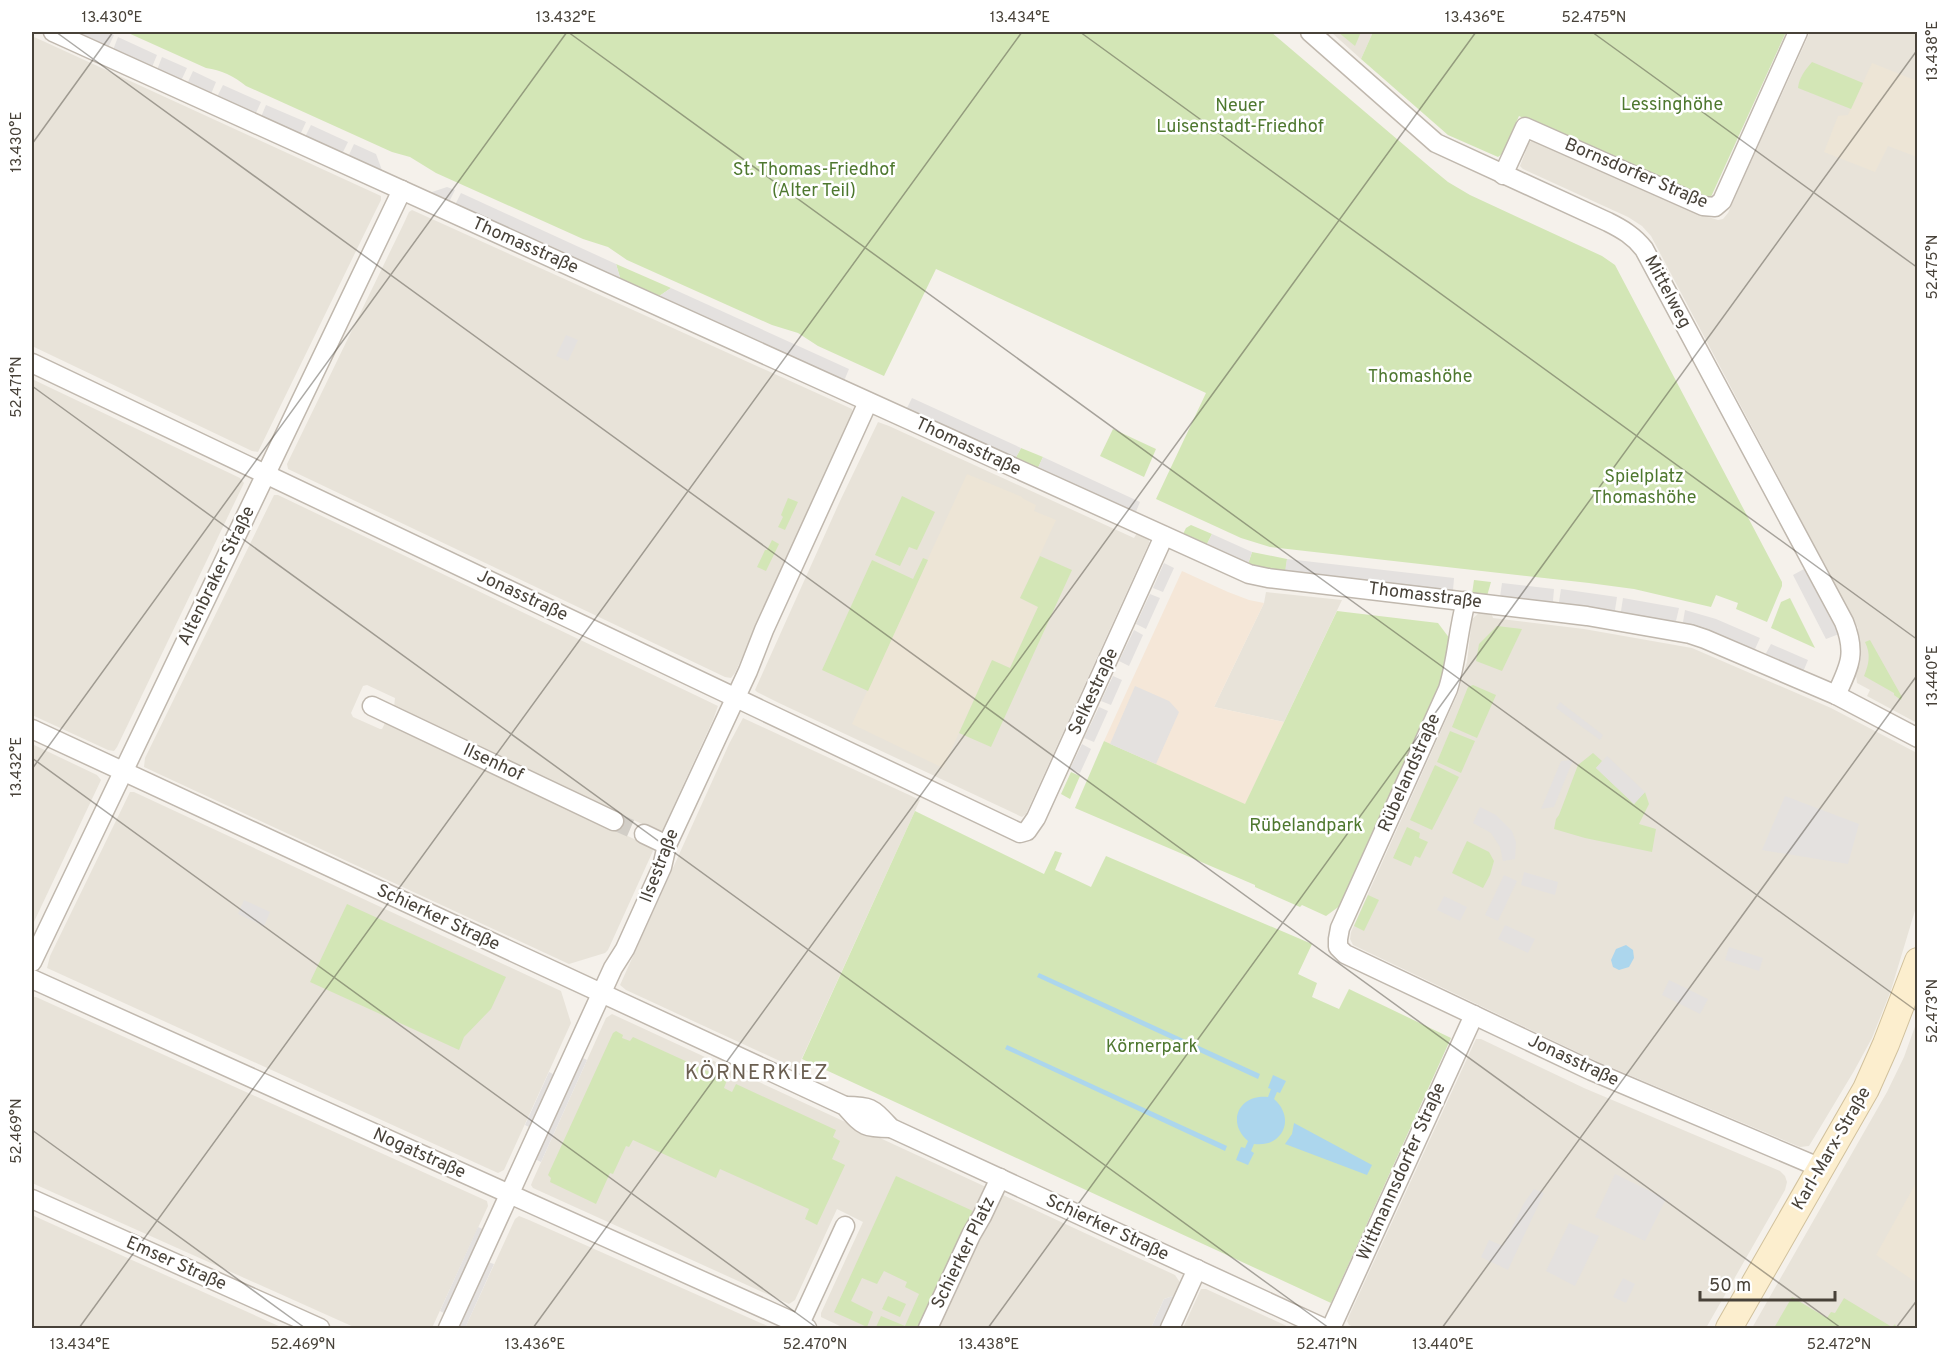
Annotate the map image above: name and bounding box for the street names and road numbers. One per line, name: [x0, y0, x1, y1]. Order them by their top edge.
street label: Bornsdorfer Straße: [1561, 133, 1711, 215]
street label: Thomasstraße: [468, 212, 582, 280]
street label: Mittelweg: [1638, 252, 1696, 332]
street label: Thomasstraße: [911, 412, 1025, 482]
street label: Altenbraker Straße: [173, 503, 261, 649]
street label: Jonasstraße: [473, 565, 571, 627]
street label: Thomasstraße: [1367, 578, 1483, 614]
street label: Selkestraße: [1064, 645, 1124, 739]
street label: Rübelandstraße: [1374, 710, 1446, 836]
street label: Ilsenhof: [459, 739, 527, 787]
street label: Ilsestraße: [635, 826, 685, 906]
street label: Schierker Straße: [373, 879, 503, 957]
street label: Jonasstraße: [1524, 1030, 1622, 1092]
street label: Wittmannsdorfer Straße: [1352, 1079, 1452, 1265]
street label: Karl-Marx-Straße: [1787, 1083, 1877, 1215]
street label: Nogatstraße: [369, 1123, 469, 1185]
street label: Schierker Straße: [1042, 1189, 1172, 1267]
street label: Schierker Platz: [927, 1193, 1001, 1313]
street label: Emser Straße: [122, 1232, 230, 1296]

